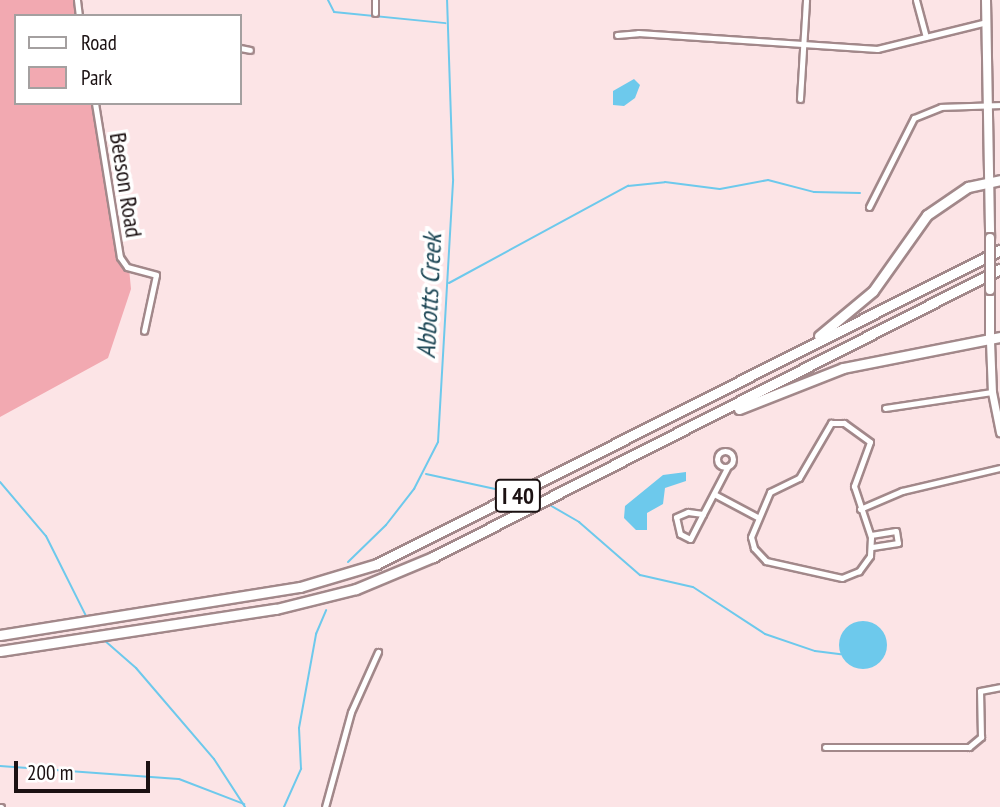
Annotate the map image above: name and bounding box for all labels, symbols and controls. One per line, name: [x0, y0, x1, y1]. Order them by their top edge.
legend: [14, 14, 242, 105]
text: Road: [81, 29, 117, 56]
text: Park: [81, 64, 112, 91]
street label: Beeson Road: [103, 130, 149, 240]
water label: Abbotts Creek: [410, 233, 448, 359]
road number: I 40: [494, 476, 542, 516]
scale bar: [18, 748, 154, 792]
text: 200 m: [27, 759, 73, 786]

